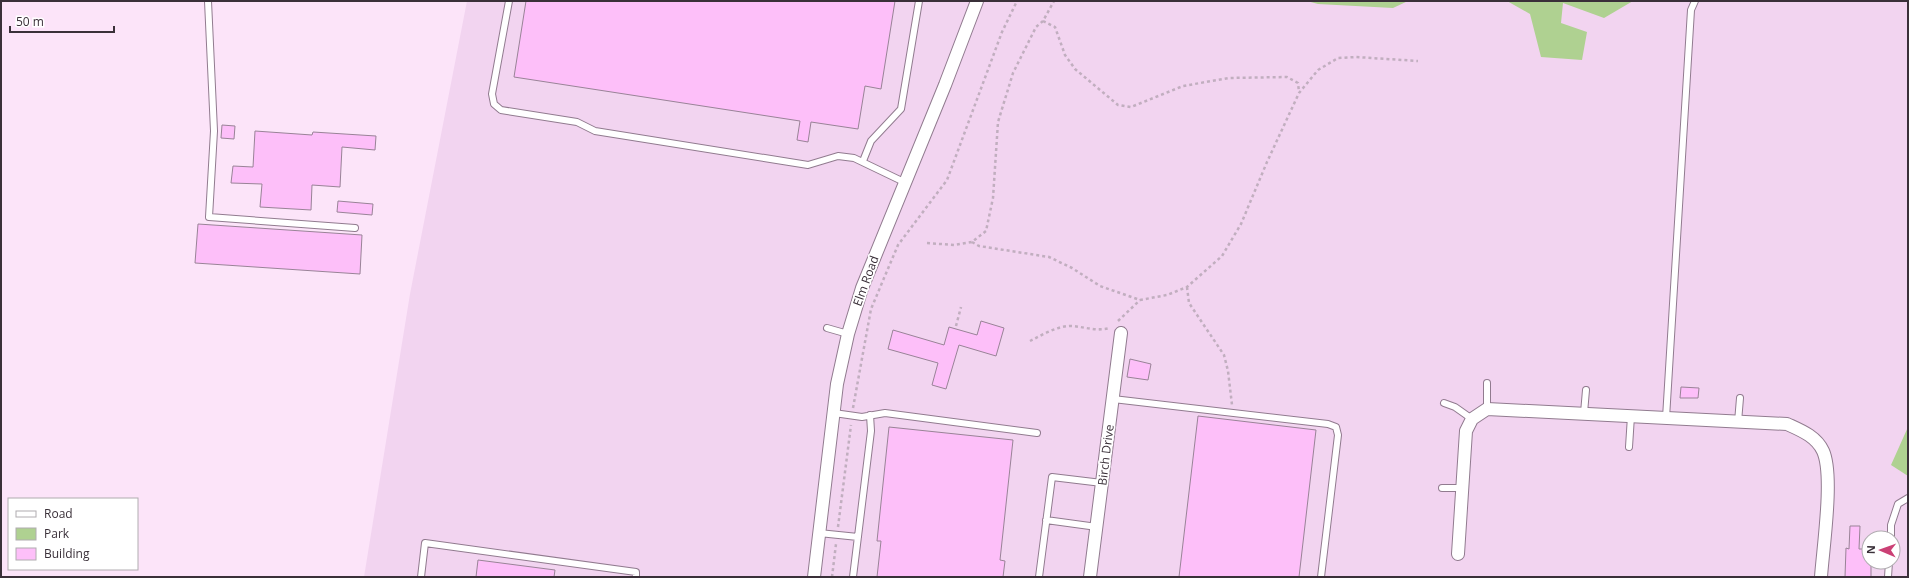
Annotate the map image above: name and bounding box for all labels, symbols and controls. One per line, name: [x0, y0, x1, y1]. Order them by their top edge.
scale bar: [10, 8, 114, 34]
text: 50 m: [16, 13, 44, 30]
street label: Elm Road: [849, 253, 883, 308]
street label: Birch Drive: [1093, 423, 1118, 486]
legend: [8, 498, 138, 570]
text: Road: [44, 505, 73, 522]
text: Park: [44, 525, 70, 542]
north arrow: [1861, 530, 1901, 570]
text: Building: [44, 545, 90, 562]
text: N: [1863, 545, 1878, 554]

